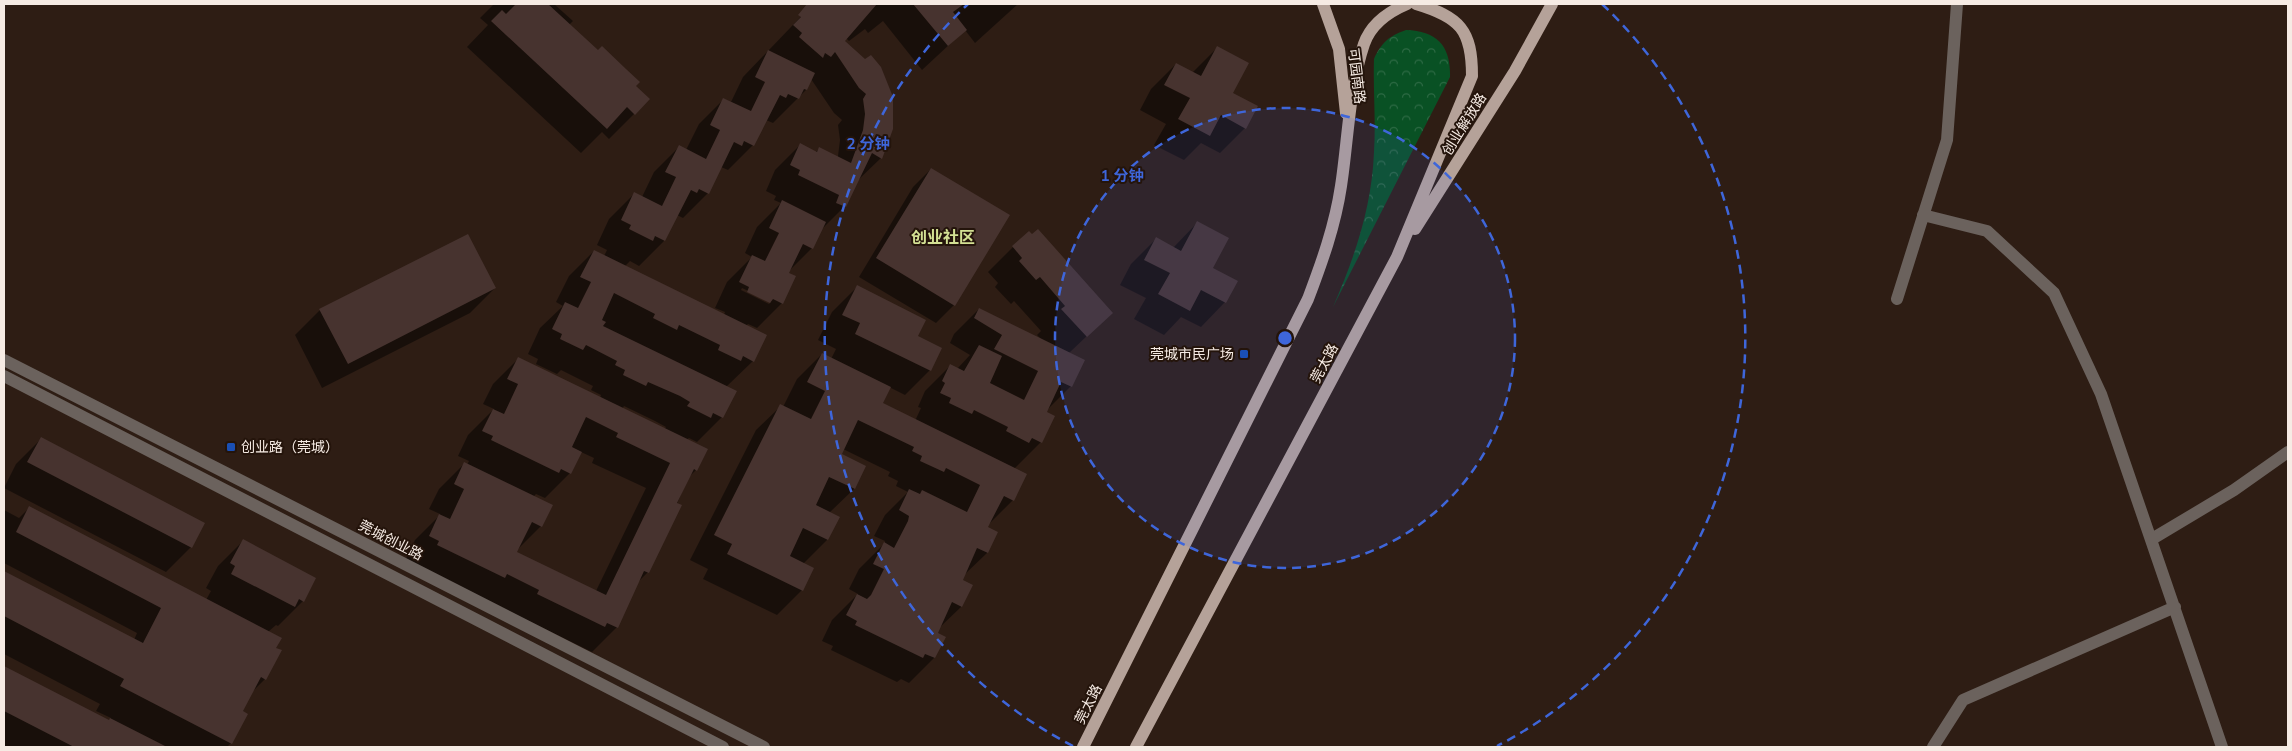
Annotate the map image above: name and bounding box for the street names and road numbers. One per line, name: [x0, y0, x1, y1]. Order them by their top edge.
street label: 可园南路: [1345, 47, 1369, 105]
street label: 创业解放路: [1438, 90, 1490, 158]
street label: 莞太路: [1306, 340, 1342, 386]
street label: 莞城创业路: [356, 516, 426, 564]
street label: 莞太路: [1070, 681, 1106, 727]

